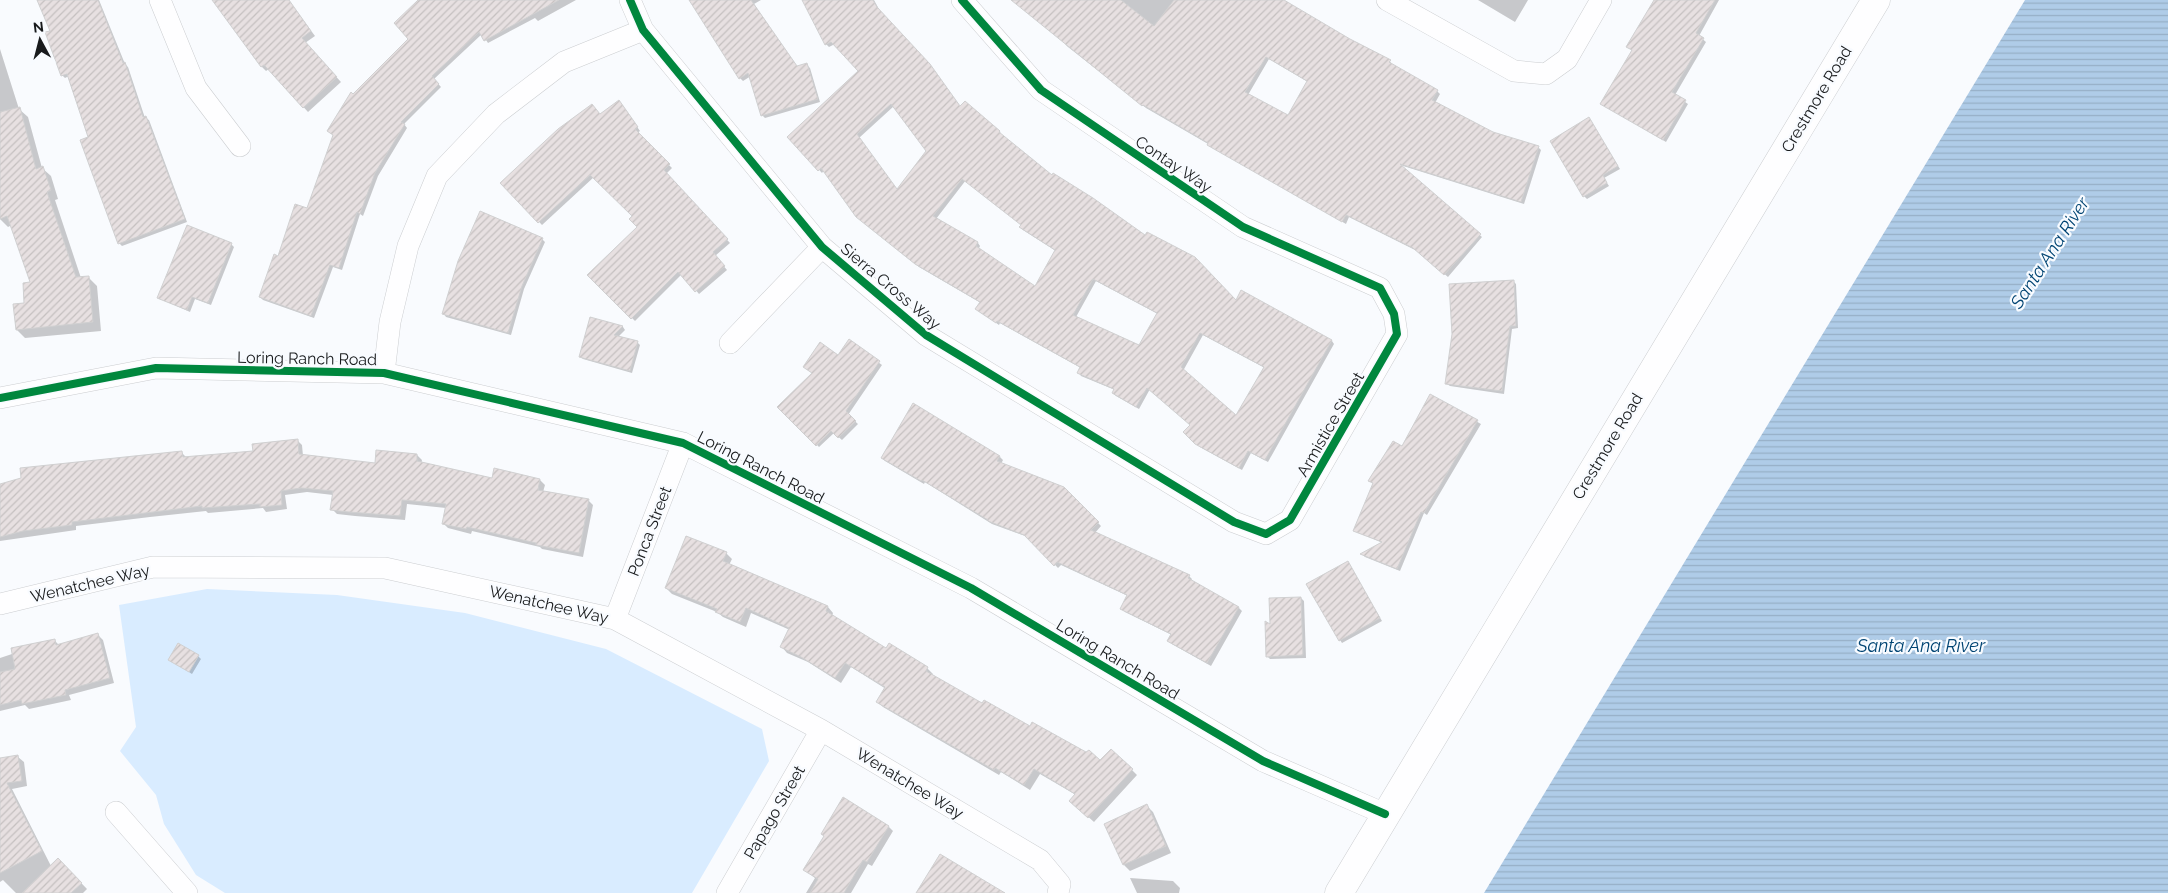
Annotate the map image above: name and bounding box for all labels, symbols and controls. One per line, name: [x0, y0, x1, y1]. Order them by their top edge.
north arrow: [15, 15, 65, 65]
text: N: [32, 19, 45, 36]
street label: Crestmore Road: [1777, 43, 1856, 156]
street label: Contay Way: [1132, 132, 1216, 197]
water label: Santa Ana River: [2005, 193, 2094, 313]
street label: Sierra Cross Way: [837, 239, 945, 334]
street label: Loring Ranch Road: [237, 348, 377, 369]
street label: Armistice Street: [1293, 368, 1368, 480]
street label: Crestmore Road: [1568, 390, 1647, 503]
street label: Loring Ranch Road: [694, 427, 828, 508]
street label: Ponca Street: [624, 483, 676, 579]
street label: Wenatchee Way: [29, 560, 152, 606]
street label: Wenatchee Way: [487, 582, 611, 628]
street label: Loring Ranch Road: [1053, 615, 1183, 704]
water label: Santa Ana River: [1856, 635, 1986, 656]
street label: Wenatchee Way: [853, 744, 967, 823]
street label: Papago Street: [740, 761, 809, 862]

